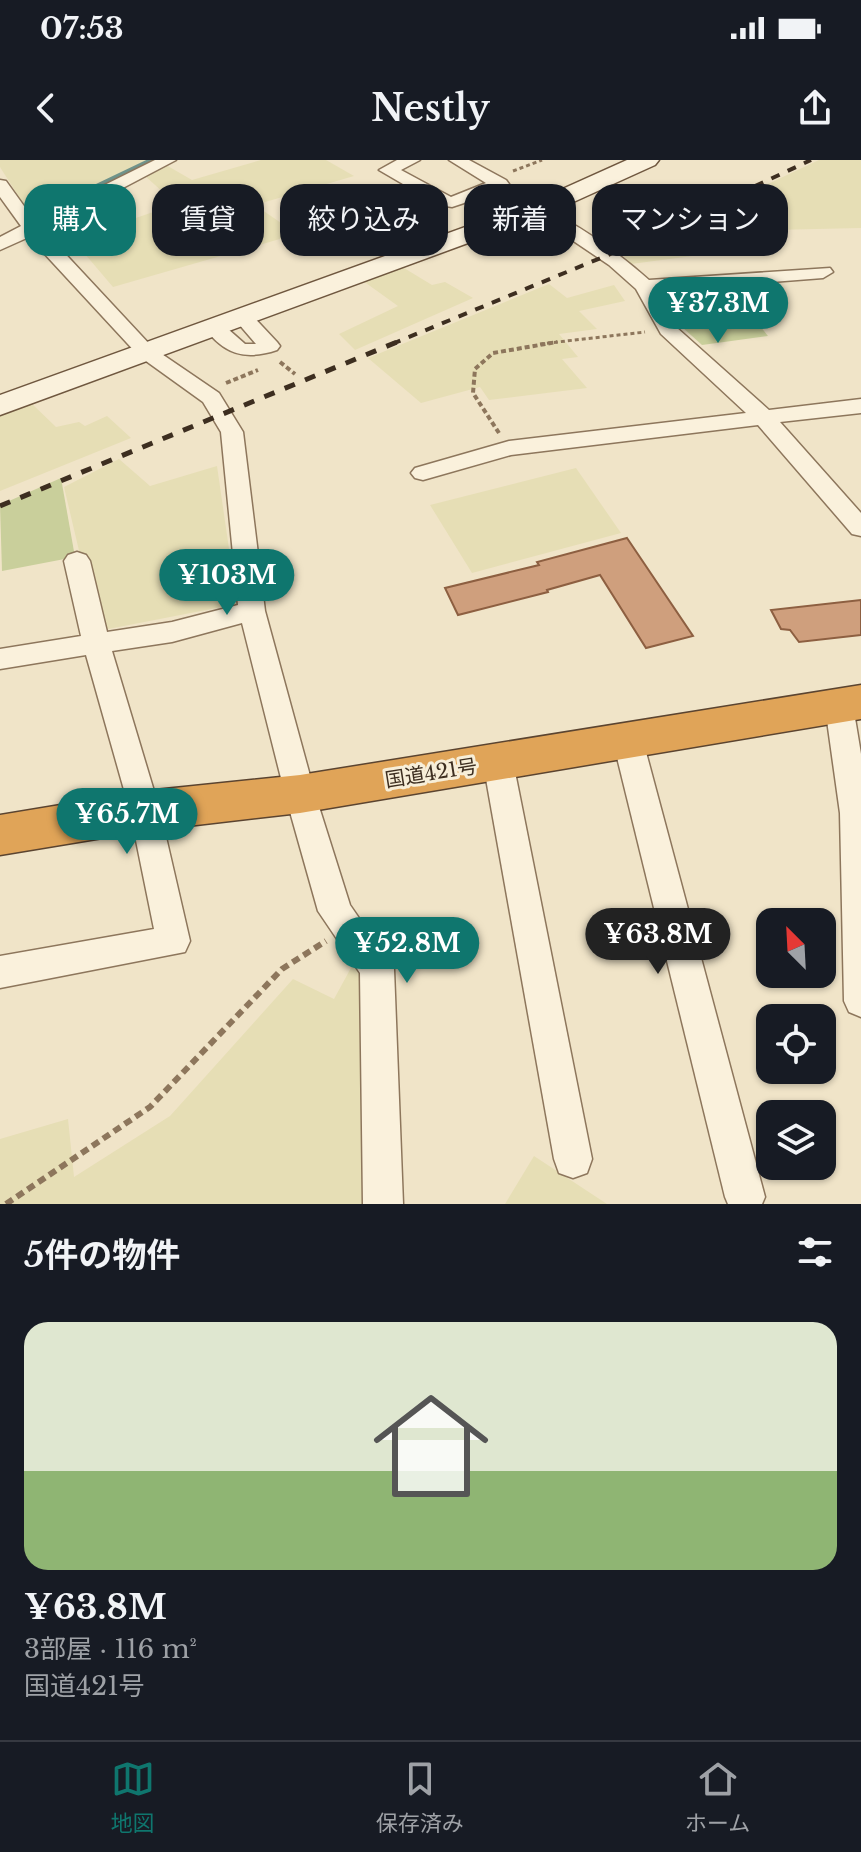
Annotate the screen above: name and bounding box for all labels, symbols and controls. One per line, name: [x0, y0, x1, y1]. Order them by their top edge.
text: 07:53: [40, 10, 124, 47]
icon: back: [24, 86, 68, 130]
text: Nestly: [371, 86, 490, 131]
icon: share: [793, 86, 837, 130]
chip: 購入: [24, 184, 136, 256]
chip: 賃貸: [152, 184, 264, 256]
chip: 絞り込み: [280, 184, 448, 256]
chip: 新着: [464, 184, 576, 256]
chip: マンション: [592, 184, 788, 256]
pin: ¥37.3M: [653, 277, 783, 345]
text: ¥37.3M: [666, 287, 770, 319]
pin: ¥103M: [171, 549, 283, 617]
text: ¥103M: [177, 559, 277, 591]
street label: 国道421号: [383, 754, 479, 792]
pin: ¥65.7M: [62, 788, 192, 856]
text: ¥65.7M: [74, 798, 180, 830]
pin: ¥63.8M: [593, 908, 723, 976]
north arrow: [756, 908, 836, 988]
map controls: [756, 908, 836, 1180]
pin: ¥52.8M: [342, 917, 472, 985]
text: ¥63.8M: [603, 918, 713, 950]
text: ¥52.8M: [353, 927, 461, 959]
button: locate: [756, 1004, 836, 1084]
button: layers: [756, 1100, 836, 1180]
icon: filters: [793, 1230, 837, 1274]
text: 5件の物件: [24, 1234, 180, 1276]
icon: home: [359, 1374, 503, 1518]
text: ¥63.8M: [24, 1586, 167, 1628]
text: 3部屋 · 116 m²: [24, 1633, 197, 1665]
text: 国道421号: [24, 1670, 145, 1702]
tab: 地図: [111, 1757, 155, 1837]
tab: 保存済み: [376, 1757, 464, 1837]
tab: ホーム: [685, 1757, 750, 1837]

